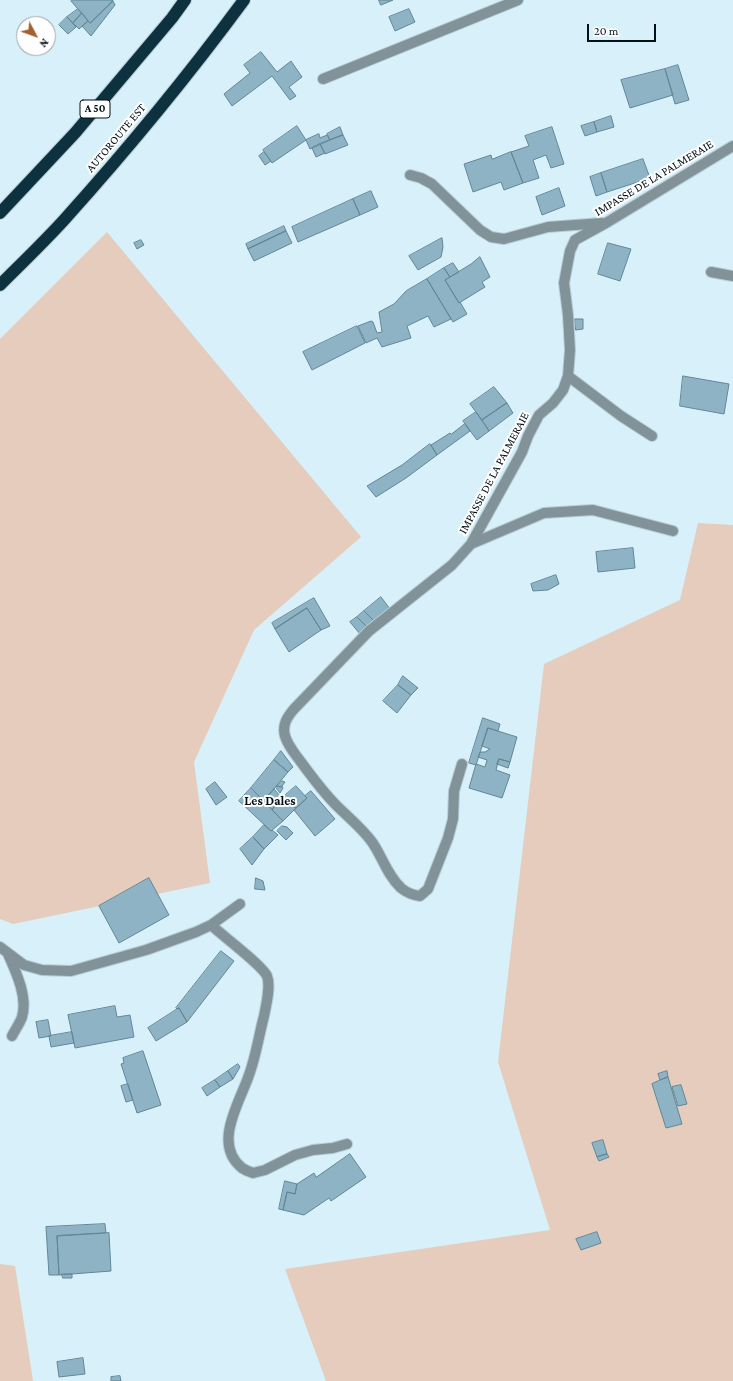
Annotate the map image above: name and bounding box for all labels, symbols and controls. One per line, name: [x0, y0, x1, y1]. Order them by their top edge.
north arrow: [16, 16, 56, 56]
scale bar: [589, 16, 658, 42]
text: 20 m: [594, 24, 618, 38]
text: N: [37, 36, 51, 50]
road number: A 50: [80, 100, 110, 118]
street label: AUTOROUTE EST: [83, 101, 149, 175]
street label: IMPASSE DE LA PALMERAIE: [592, 137, 716, 219]
street label: IMPASSE DE LA PALMERAIE: [456, 410, 532, 536]
district label: Les Dales: [244, 793, 296, 809]

